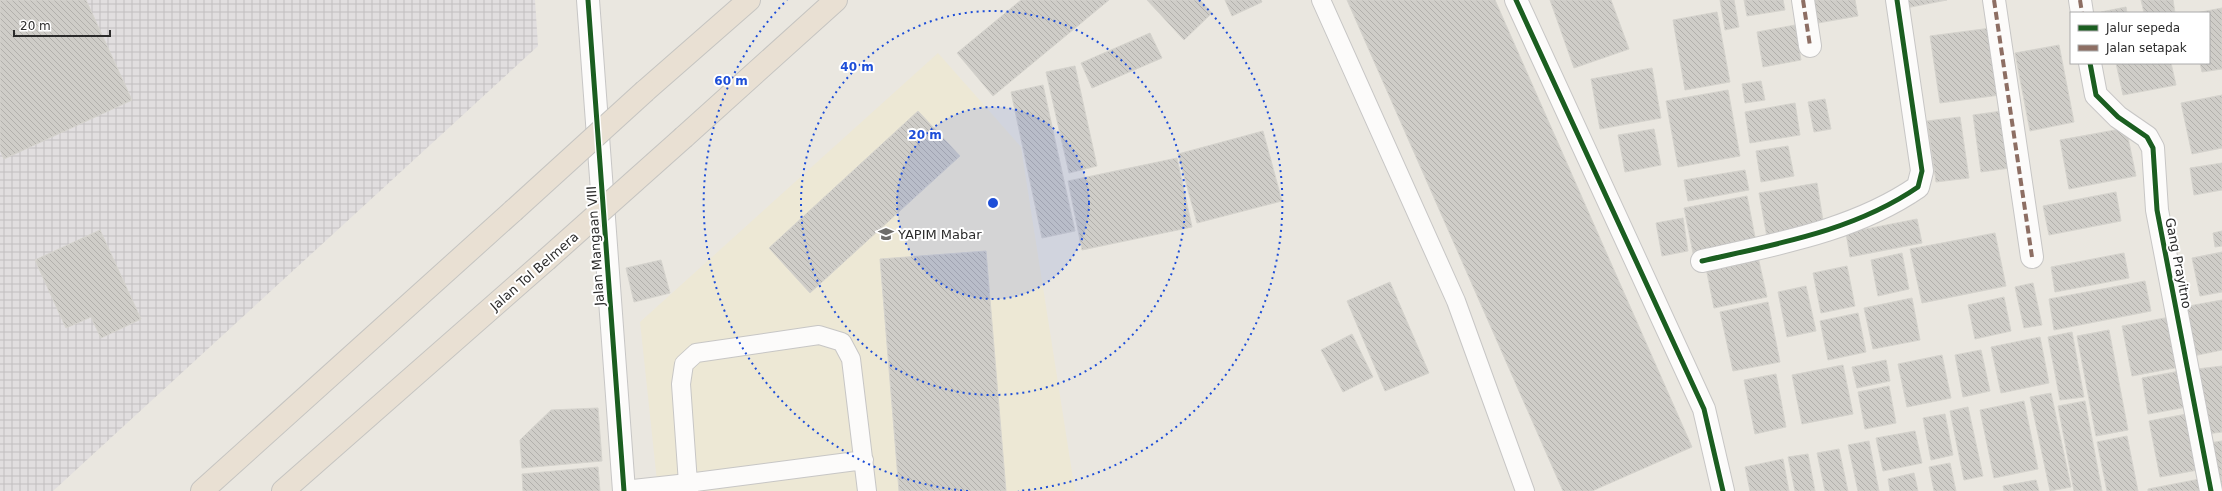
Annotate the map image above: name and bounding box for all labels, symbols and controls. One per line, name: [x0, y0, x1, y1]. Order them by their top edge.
scale bar: [14, 12, 110, 38]
legend: [2070, 12, 2210, 64]
text: 20 m: [20, 19, 51, 33]
text: Jalur sepeda: [2105, 21, 2180, 35]
text: Jalan setapak: [2105, 41, 2187, 55]
text: 40 m: [840, 60, 874, 74]
text: 60 m: [714, 74, 748, 88]
text: 20 m: [908, 128, 942, 142]
street label: Jalan Mangaan VIII: [584, 186, 607, 307]
centre of rings: [986, 196, 1000, 210]
street label: Gang Prayitno: [2162, 216, 2195, 310]
school or university icon: YAPIM Mabar: [877, 225, 895, 243]
place label: YAPIM Mabar: [897, 227, 982, 242]
street label: Jalan Tol Belmera: [487, 229, 581, 314]

